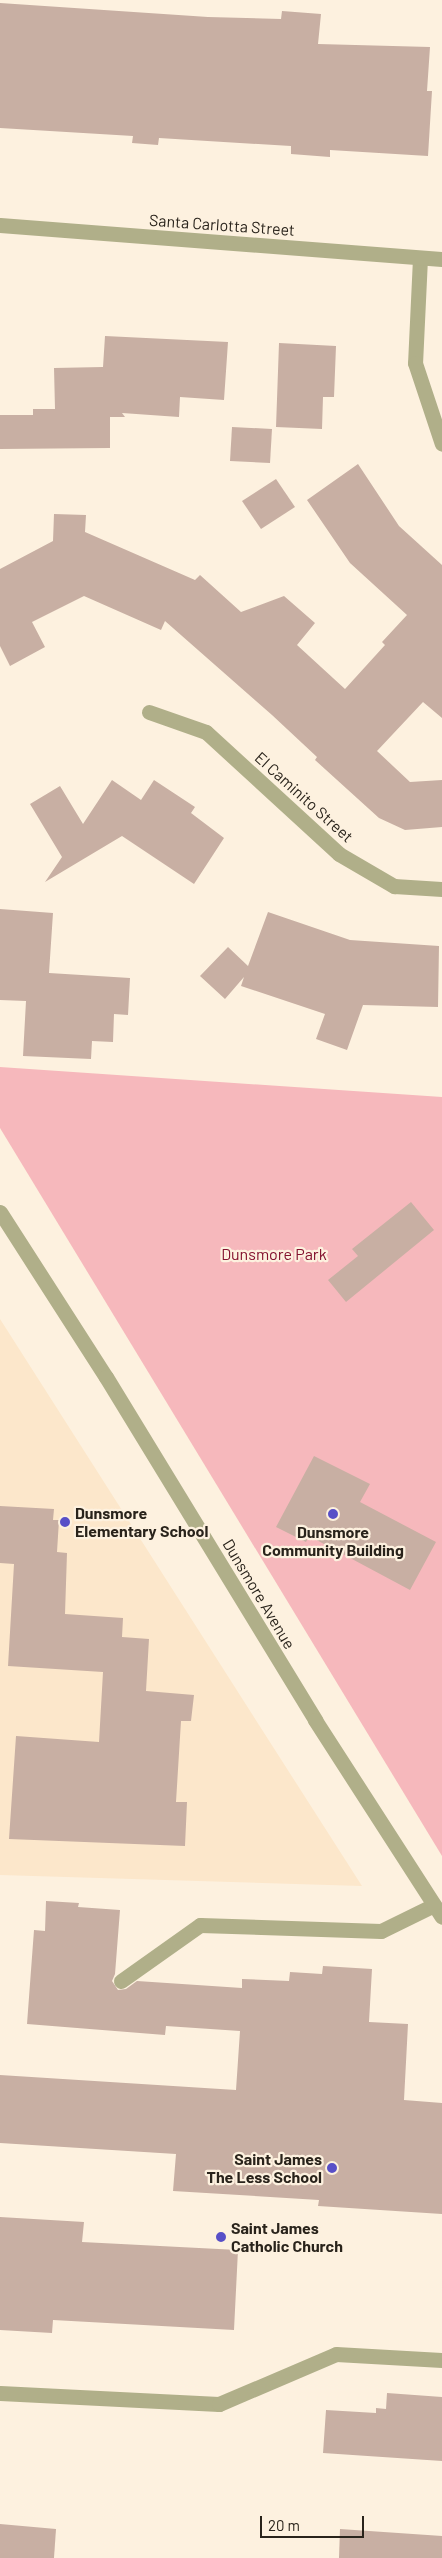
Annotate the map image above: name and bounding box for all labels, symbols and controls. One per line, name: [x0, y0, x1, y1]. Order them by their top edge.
street label: Santa Carlotta Street: [149, 210, 295, 240]
street label: El Caminito Street: [251, 748, 357, 846]
park label: Dunsmore Park: [221, 1244, 327, 1264]
place label: Dunsmore Elementary School: [75, 1503, 208, 1541]
marker: Dunsmore Community Building: [327, 1508, 339, 1520]
marker: Dunsmore Elementary School: [59, 1516, 71, 1528]
place label: Dunsmore Community Building: [262, 1522, 404, 1560]
street label: Dunsmore Avenue: [219, 1536, 299, 1652]
place label: Saint James The Less School: [207, 2149, 322, 2187]
marker: Saint James The Less School: [326, 2162, 338, 2174]
place label: Saint James Catholic Church: [231, 2218, 343, 2256]
marker: Saint James Catholic Church: [215, 2231, 227, 2243]
scale bar: [262, 2506, 366, 2538]
text: 20 m: [268, 2516, 300, 2534]

